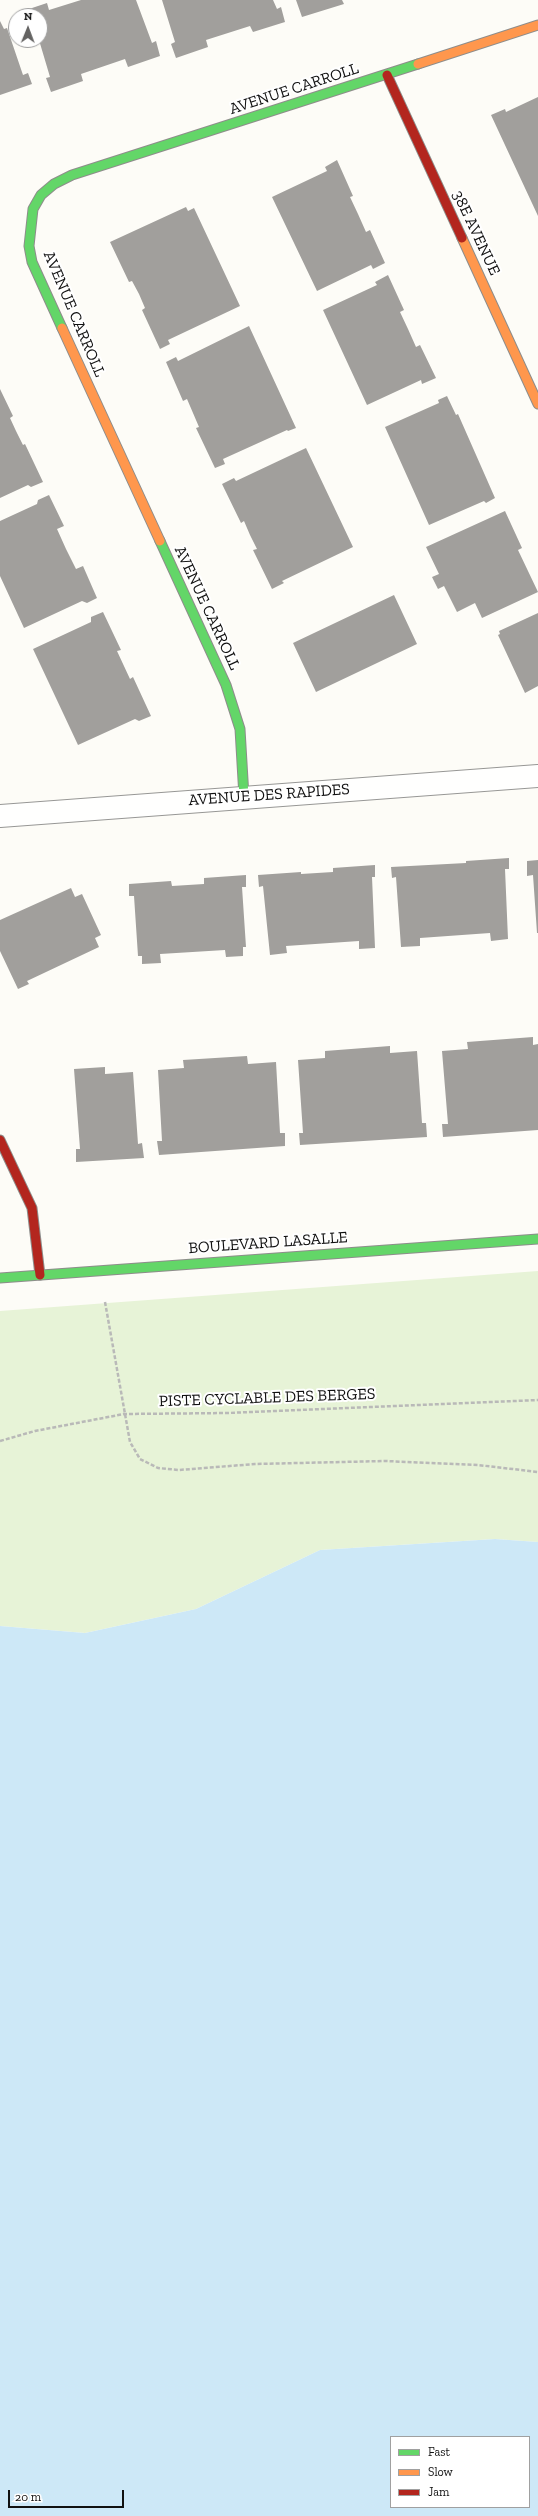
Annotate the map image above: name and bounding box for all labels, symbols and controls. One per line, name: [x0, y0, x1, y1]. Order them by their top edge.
north arrow: [8, 8, 48, 48]
text: N: [24, 10, 33, 23]
street label: AVENUE CARROLL: [227, 59, 361, 119]
street label: 38E AVENUE: [448, 188, 504, 278]
street label: AVENUE CARROLL: [39, 248, 109, 380]
street label: AVENUE CARROLL: [170, 543, 244, 673]
street label: AVENUE DES RAPIDES: [188, 780, 350, 810]
street label: BOULEVARD LASALLE: [188, 1228, 348, 1258]
street label: PISTE CYCLABLE DES BERGES: [158, 1385, 376, 1411]
legend: [390, 2436, 530, 2508]
text: Fast: [428, 2445, 450, 2459]
text: Slow: [428, 2465, 453, 2479]
scale bar: [10, 2482, 126, 2508]
text: Jam: [428, 2485, 449, 2499]
text: 20 m: [15, 2490, 41, 2504]

